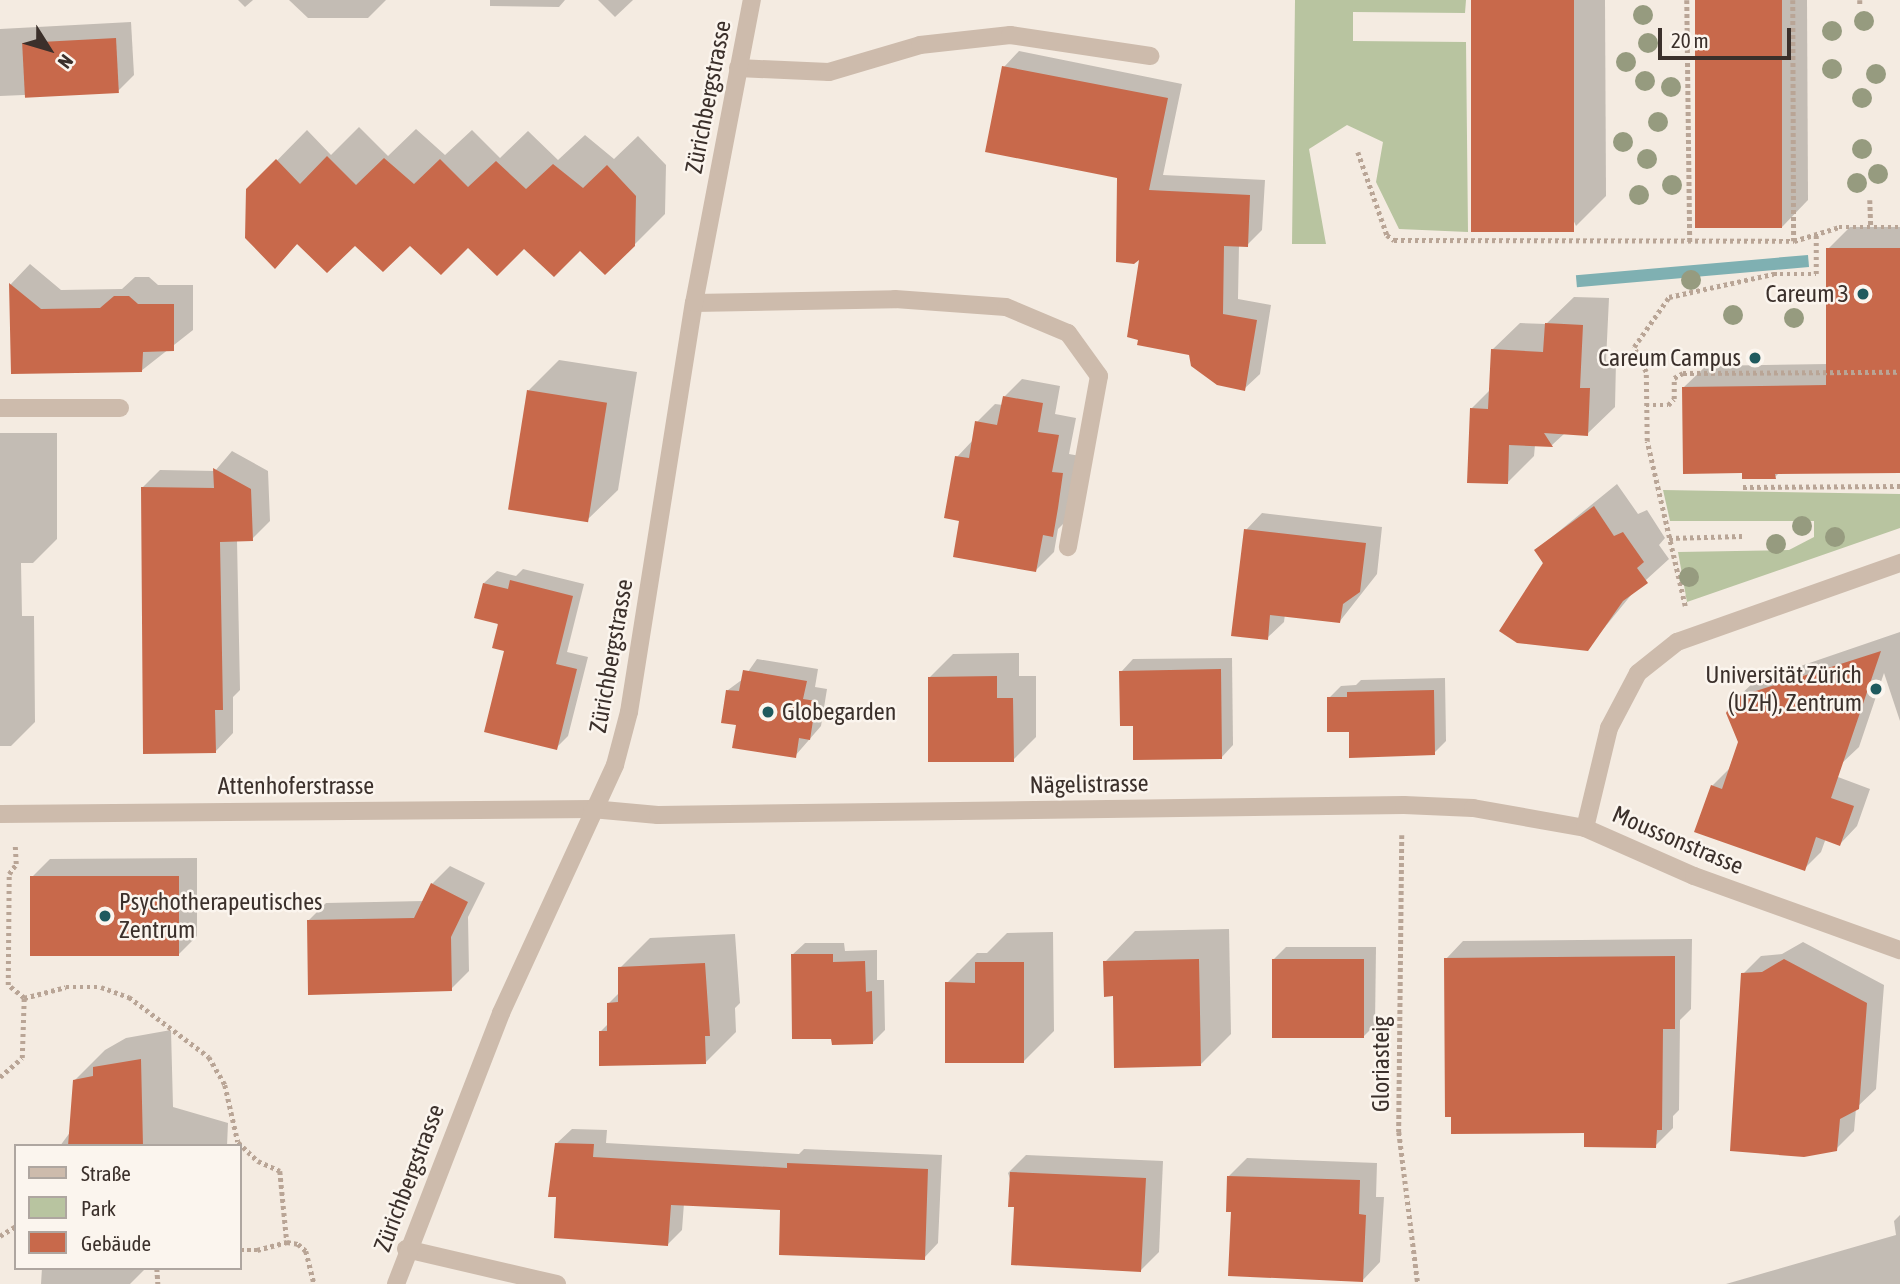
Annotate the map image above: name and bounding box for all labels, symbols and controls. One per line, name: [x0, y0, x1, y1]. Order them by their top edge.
north arrow: [14, 14, 84, 84]
scale bar: [1662, 14, 1795, 58]
street label: Zürichbergstrasse: [679, 18, 737, 176]
text: 20 m: [1671, 28, 1709, 52]
text: N: [54, 51, 78, 73]
place label: Careum 3: [1766, 280, 1849, 308]
marker: Careum 3: [1855, 286, 1871, 302]
place label: Careum Campus: [1598, 344, 1741, 372]
marker: Careum Campus: [1747, 350, 1763, 366]
street label: Zürichbergstrasse: [583, 577, 639, 735]
place label: Universität Zürich (UZH), Zentrum: [1705, 661, 1862, 717]
marker: Universität Zürich (UZH), Zentrum: [1868, 681, 1884, 697]
place label: Globegarden: [782, 698, 896, 726]
marker: Globegarden: [760, 704, 776, 720]
street label: Nägelistrasse: [1029, 769, 1149, 799]
street label: Attenhoferstrasse: [218, 772, 374, 800]
street label: Moussonstrasse: [1608, 799, 1748, 881]
place label: Psychotherapeutisches Zentrum: [119, 888, 323, 944]
marker: Psychotherapeutisches Zentrum: [97, 908, 113, 924]
street label: Gloriasteig: [1367, 1016, 1395, 1112]
street label: Zürichbergstrasse: [368, 1100, 450, 1256]
legend: [14, 1144, 242, 1270]
text: Straße: [81, 1161, 131, 1185]
text: Park: [81, 1196, 116, 1220]
text: Gebäude: [81, 1231, 151, 1255]

